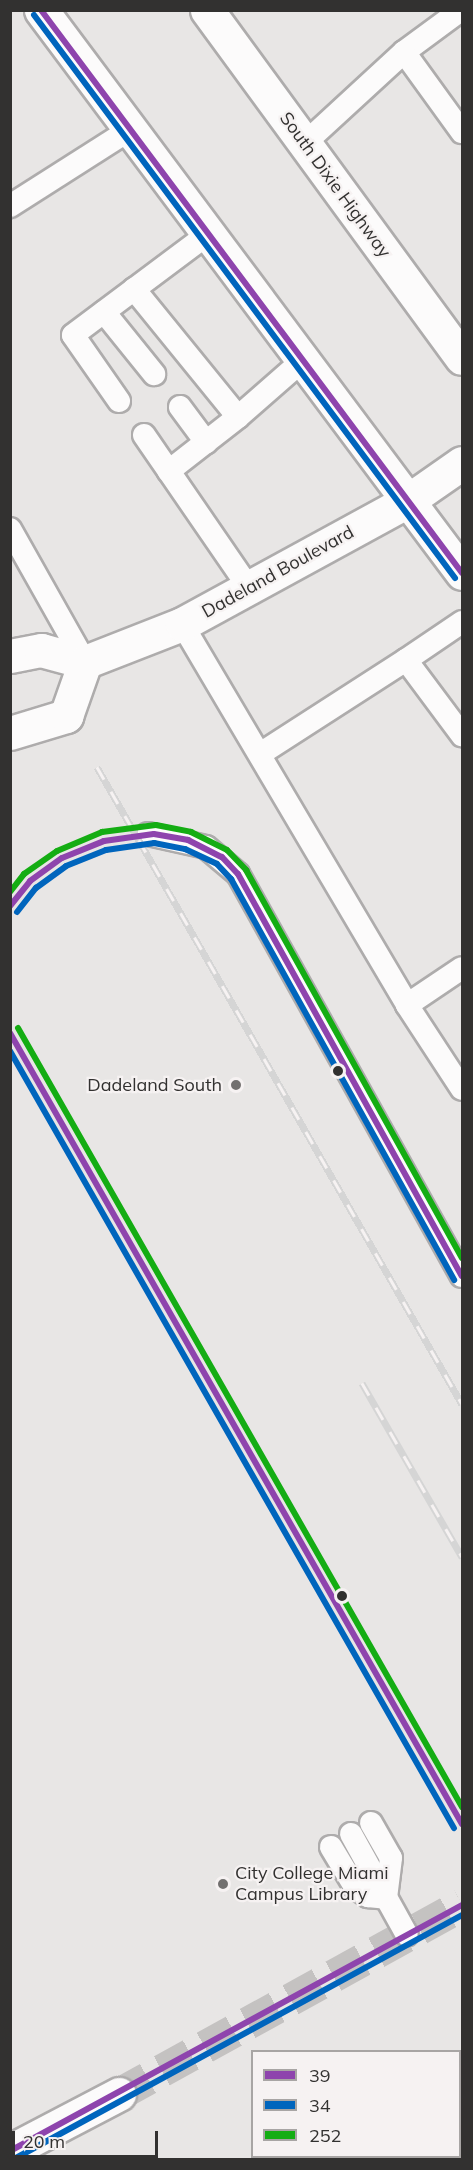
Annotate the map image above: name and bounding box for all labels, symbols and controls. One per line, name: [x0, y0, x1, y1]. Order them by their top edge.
street label: South Dixie Highway: [275, 108, 395, 262]
street label: Dadeland Boulevard: [198, 521, 358, 623]
unlabelled marker: [332, 1065, 344, 1077]
place label: Dadeland South: [87, 1074, 222, 1096]
marker: Dadeland South: [227, 1076, 245, 1094]
unlabelled marker: [336, 1590, 348, 1602]
place label: City College Miami Campus Library: [235, 1863, 389, 1906]
marker: City College Miami Campus Library: [216, 1877, 230, 1891]
legend: [251, 2050, 461, 2158]
text: 39: [309, 2064, 331, 2087]
text: 34: [309, 2094, 331, 2117]
scale bar: [15, 2119, 160, 2157]
text: 252: [309, 2124, 341, 2147]
text: 20 m: [23, 2130, 65, 2153]

